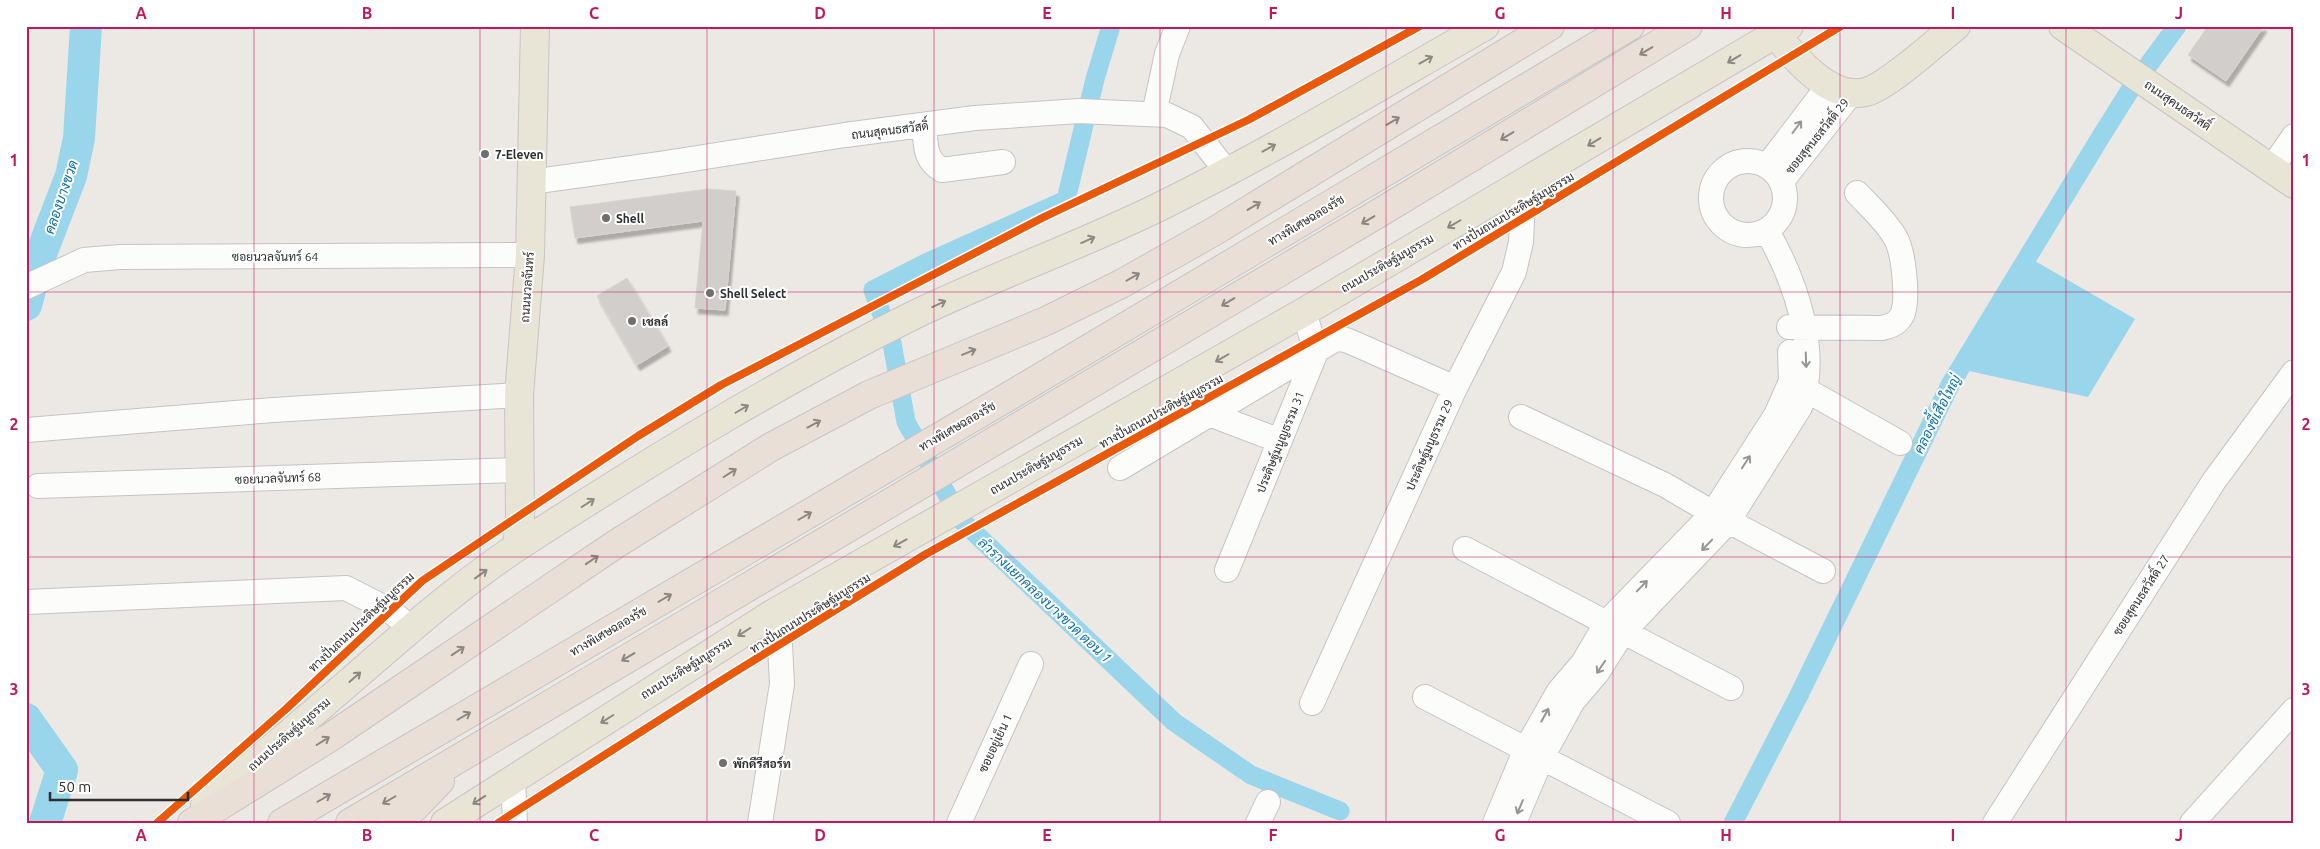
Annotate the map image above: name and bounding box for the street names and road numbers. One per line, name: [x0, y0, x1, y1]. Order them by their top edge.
street label: ถนนสุคนธสวัสดิ์: [2141, 74, 2216, 135]
street label: ซอยสุคนธสวัสดิ์ 29: [1779, 93, 1854, 178]
street label: ถนนสุคนธสวัสดิ์: [850, 114, 930, 144]
street label: ทางปั่นถนนประดิษฐ์มนูธรรม: [1448, 166, 1577, 254]
street label: ทางพิเศษฉลองรัช: [1266, 192, 1346, 248]
street label: ถนนประดิษฐ์มนูธรรม: [1338, 230, 1437, 296]
street label: ซอยนวลจันทร์ 64: [232, 249, 318, 263]
street label: ถนนนวลจันทร์: [517, 251, 536, 323]
street label: ทางปั่นถนนประดิษฐ์มนูธรรม: [1095, 368, 1226, 452]
street label: ประดิษฐ์มนูญธรรม 31: [1253, 389, 1308, 495]
street label: ประดิษฐ์มนูธรรม 29: [1402, 397, 1457, 493]
street label: ทางพิเศษฉลองรัช: [916, 399, 998, 453]
street label: ถนนประดิษฐ์มนูธรรม: [987, 432, 1086, 498]
street label: ซอยนวลจันทร์ 68: [235, 469, 322, 486]
street label: ซอยสุคนธสวัสดิ์ 27: [2106, 550, 2174, 639]
street label: ทางปั่นถนนประดิษฐ์มนูธรรม: [303, 567, 418, 676]
street label: ทางปั่นถนนประดิษฐ์มนูธรรม: [746, 568, 874, 657]
street label: ทางพิเศษฉลองรัช: [567, 604, 649, 658]
street label: ถนนประดิษฐ์มนูธรรม: [638, 634, 735, 703]
street label: ถนนประดิษฐ์มนูธรรม: [245, 694, 334, 775]
street label: ซอยอยู่เย็น 1: [974, 711, 1016, 775]

